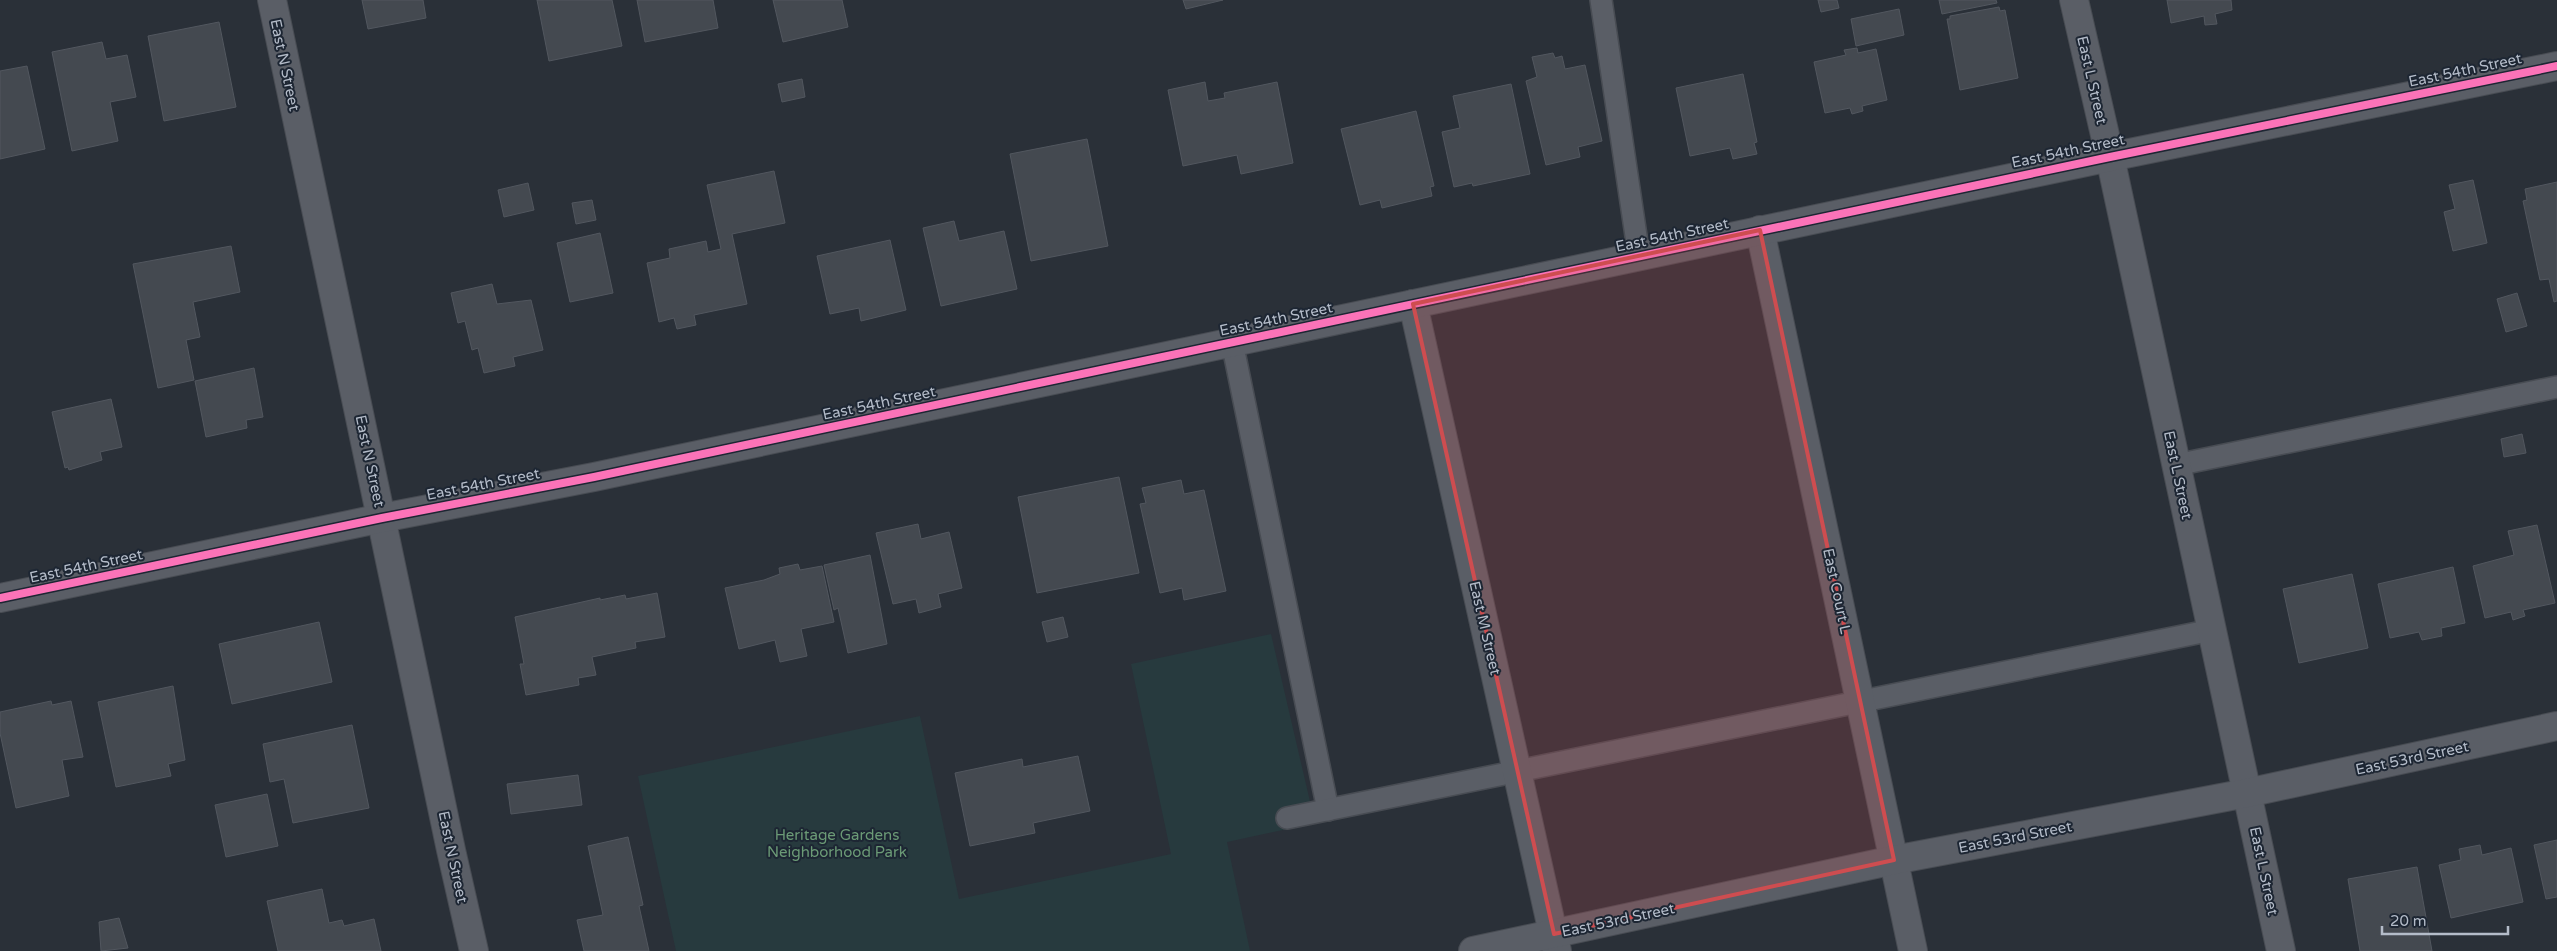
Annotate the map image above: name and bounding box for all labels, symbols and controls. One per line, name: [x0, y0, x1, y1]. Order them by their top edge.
street label: East N Street: [266, 17, 304, 113]
street label: East L Street: [2073, 34, 2111, 126]
street label: East 54th Street: [2407, 49, 2523, 91]
street label: East 54th Street: [2010, 130, 2126, 172]
street label: East 54th Street: [1614, 214, 1730, 256]
street label: East 54th Street: [1218, 298, 1334, 340]
street label: East 54th Street: [821, 382, 937, 424]
street label: East N Street: [351, 413, 389, 509]
street label: East L Street: [2160, 429, 2196, 521]
street label: East 54th Street: [425, 464, 541, 504]
street label: East 54th Street: [28, 545, 144, 587]
street label: East Court L: [1819, 547, 1855, 636]
street label: East M Street: [1465, 579, 1505, 677]
street label: East 53rd Street: [2354, 737, 2471, 779]
street label: East N Street: [434, 809, 472, 905]
street label: East 53rd Street: [1957, 817, 2074, 857]
street label: East L Street: [2246, 825, 2282, 917]
park label: Heritage Gardens Neighborhood Park: [767, 826, 907, 861]
street label: East 53rd Street: [1560, 899, 1677, 941]
scale bar: [2382, 904, 2508, 936]
text: 20 m: [2390, 912, 2427, 930]

